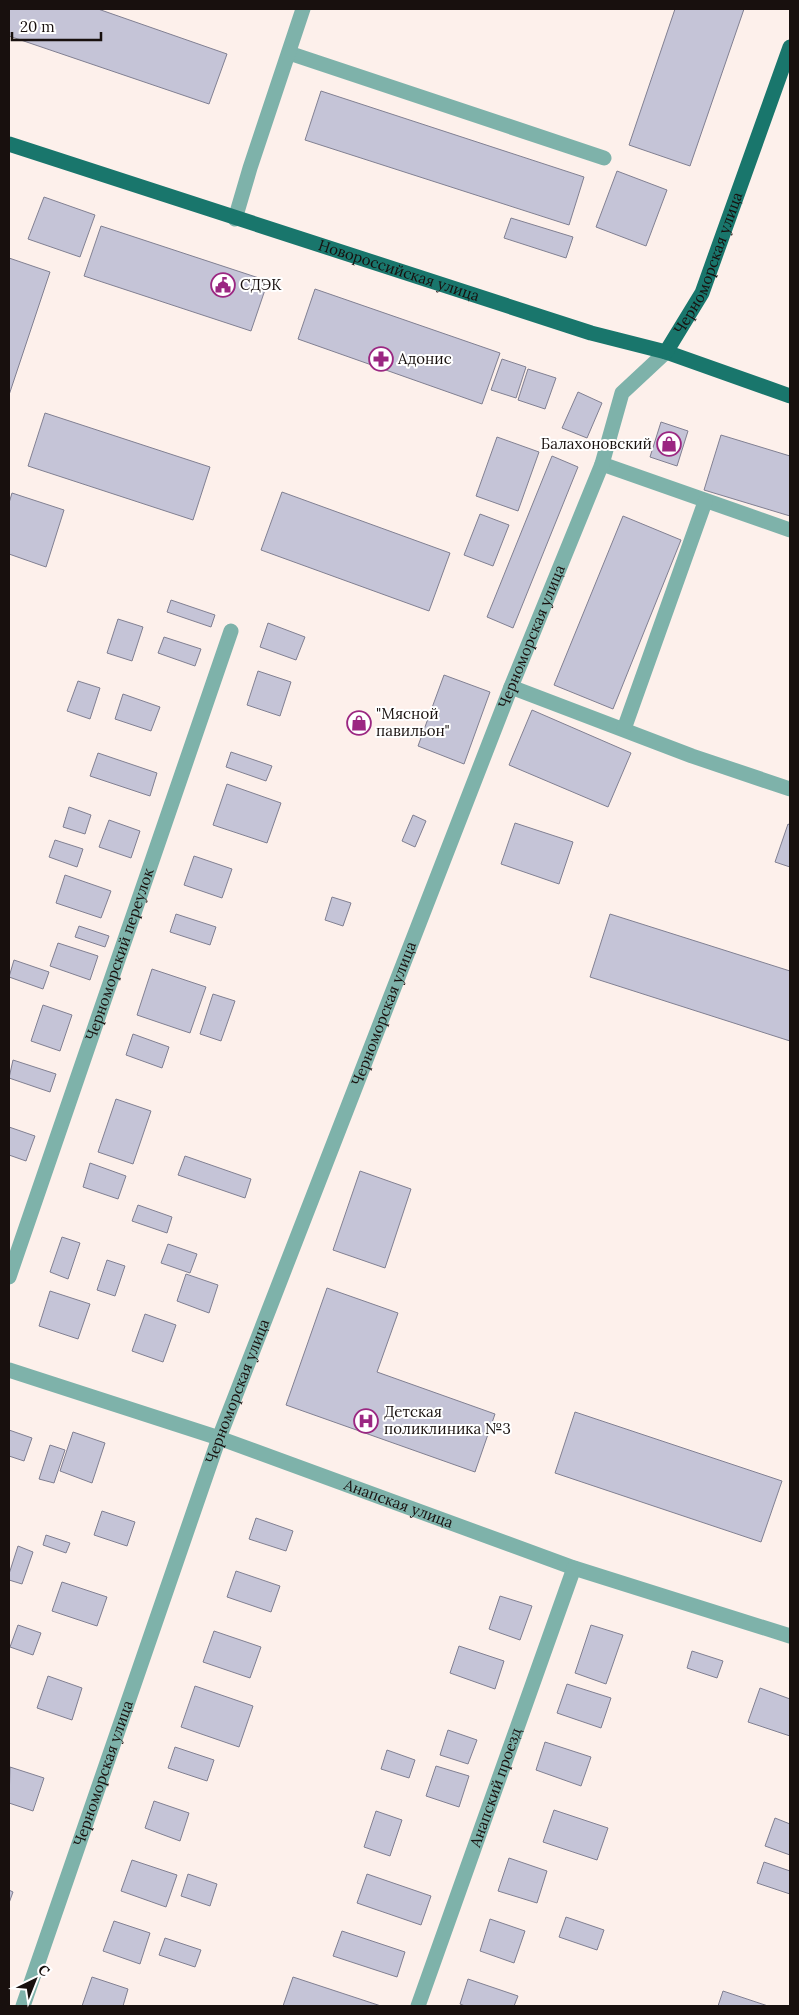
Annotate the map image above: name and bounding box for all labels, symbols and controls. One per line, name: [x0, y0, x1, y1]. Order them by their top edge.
scale bar: [12, 10, 101, 42]
text: 20 m: [20, 17, 55, 36]
street label: Черноморская улица: [669, 189, 746, 338]
street label: Новороссийская улица: [316, 235, 482, 305]
public building icon: СДЭК: [210, 272, 236, 298]
place label: СДЭК: [240, 275, 282, 294]
pharmacy icon: Адонис: [368, 346, 394, 372]
place label: Адонис: [397, 349, 452, 368]
shop icon: Балахоновский: [656, 431, 682, 457]
place label: Балахоновский: [541, 434, 652, 453]
street label: Черноморская улица: [494, 562, 569, 711]
place label: "Мясной павильон": [376, 704, 450, 740]
shop icon: "Мясной павильон": [346, 710, 372, 736]
street label: Черноморский переулок: [81, 866, 158, 1043]
street label: Черноморская улица: [347, 938, 420, 1089]
street label: Черноморская улица: [201, 1316, 273, 1466]
place label: Детская поликлиника №3: [384, 1402, 511, 1438]
hospital icon: Детская поликлиника №3: [353, 1408, 379, 1434]
street label: Анапская улица: [341, 1474, 456, 1532]
street label: Черноморская улица: [69, 1697, 137, 1849]
street label: Анапский проезд: [465, 1725, 525, 1850]
north arrow: [10, 1955, 60, 2005]
text: С: [34, 1961, 54, 1981]

